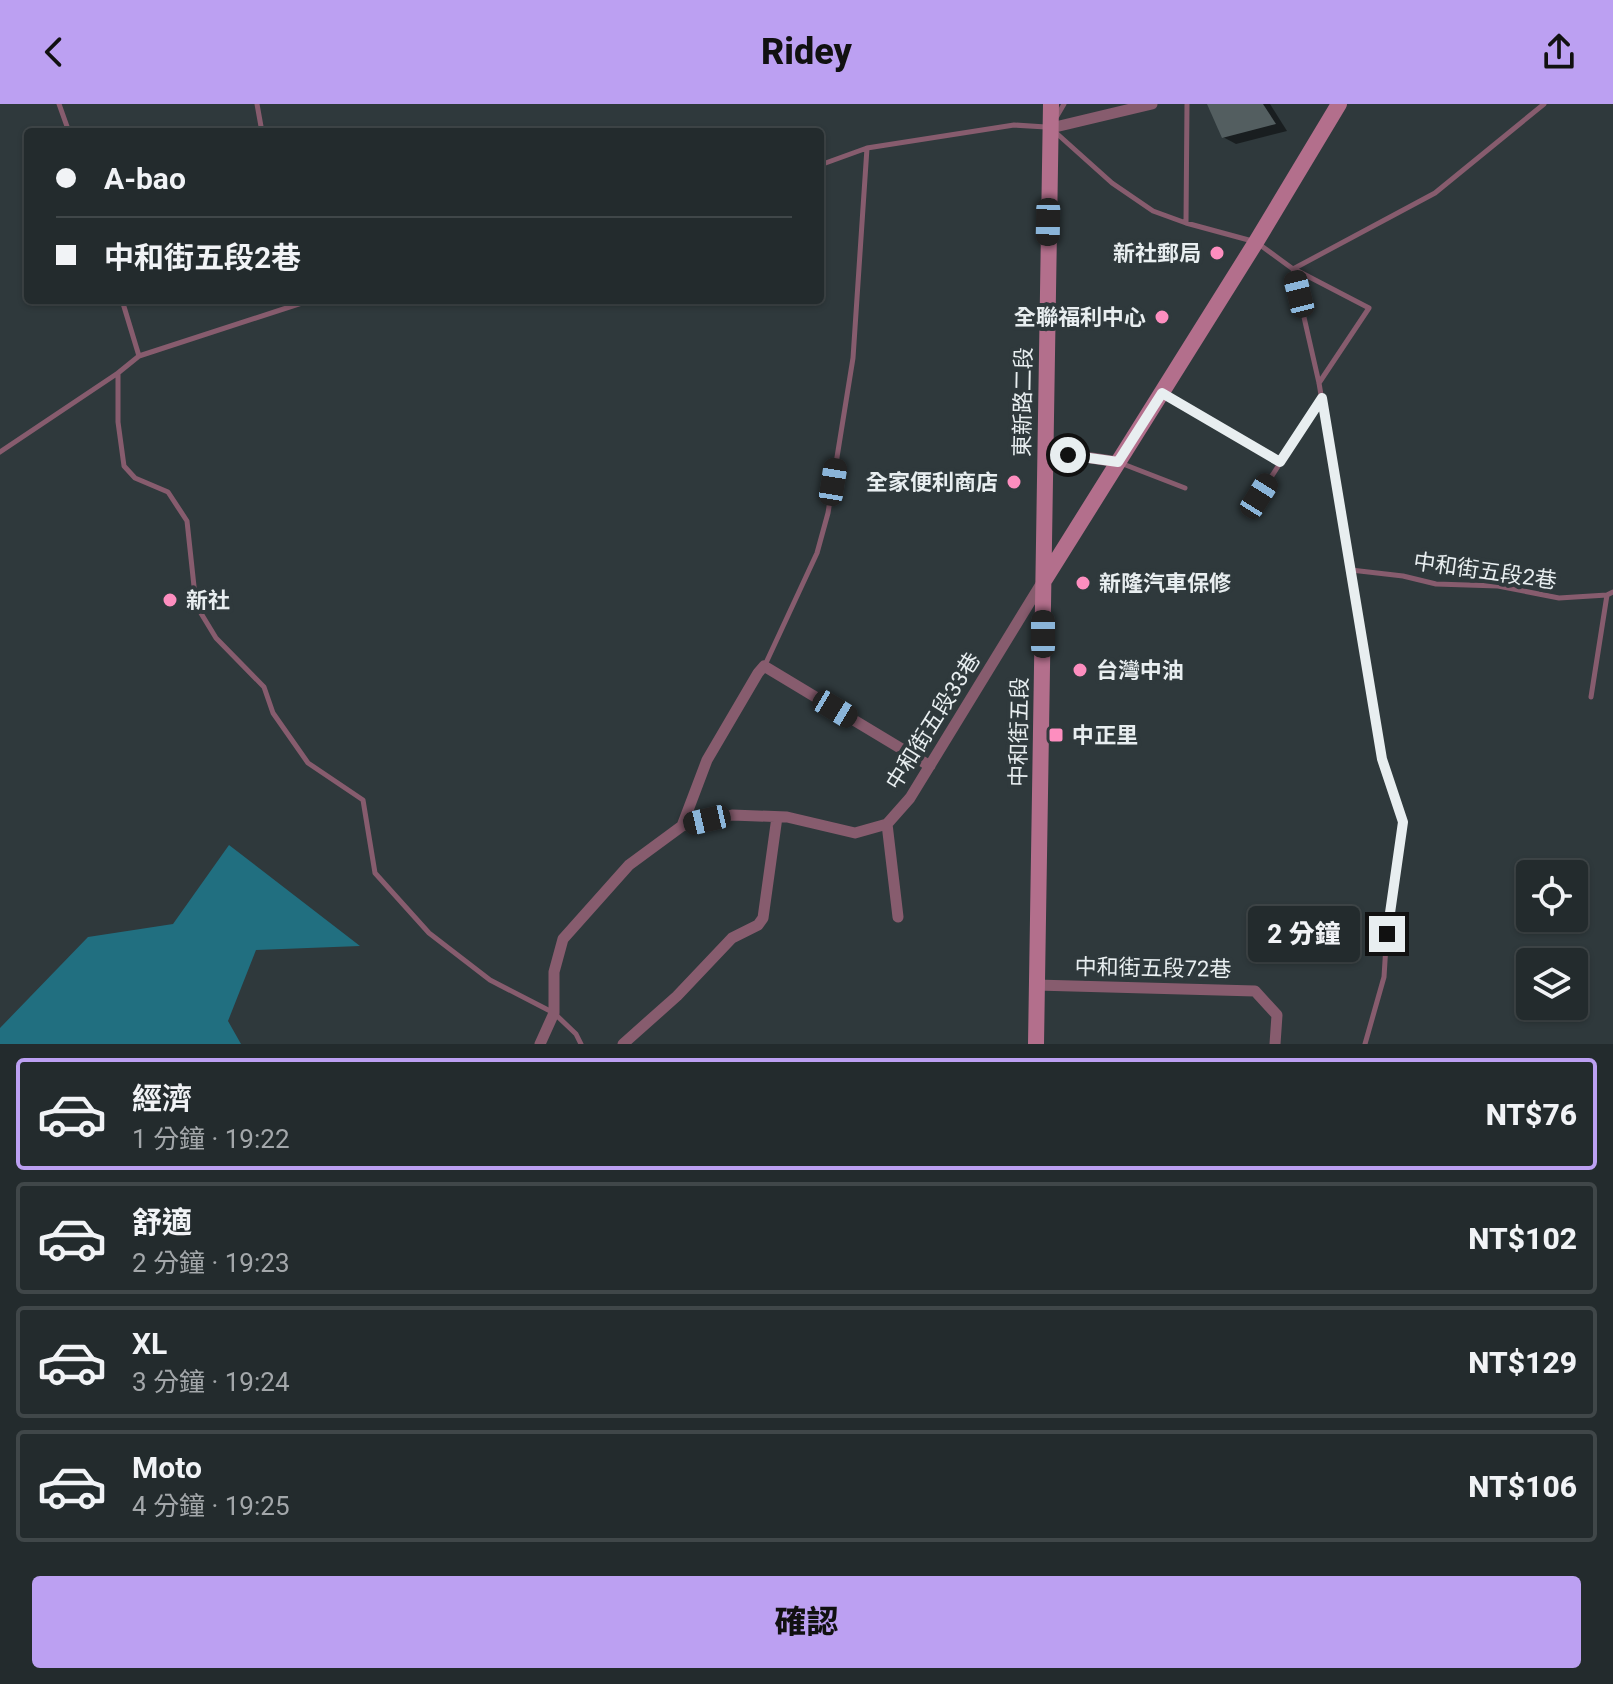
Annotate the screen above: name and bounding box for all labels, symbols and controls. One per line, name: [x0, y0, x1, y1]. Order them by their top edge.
icon: back: [32, 30, 76, 74]
icon: share: [1537, 30, 1581, 74]
text: Ridey: [761, 31, 852, 73]
text: A-bao: [104, 161, 186, 196]
car: [1036, 198, 1060, 246]
text: 中和街五段2巷: [104, 240, 301, 275]
place label: 新社郵局: [1113, 241, 1201, 266]
marker: 新社郵局: [1208, 244, 1226, 262]
car: [1282, 268, 1316, 320]
place label: 全聯福利中心: [1014, 305, 1146, 330]
marker: 全聯福利中心: [1153, 308, 1171, 326]
street label: 東新路二段: [1010, 347, 1036, 457]
route start: [1050, 437, 1086, 473]
car: [817, 456, 849, 508]
car: [1236, 469, 1282, 523]
place label: 全家便利商店: [866, 470, 998, 495]
marker: 全家便利商店: [1005, 473, 1023, 491]
street label: 中和街五段2巷: [1412, 549, 1558, 593]
place label: 新隆汽車保修: [1099, 571, 1231, 596]
marker: 新隆汽車保修: [1074, 574, 1092, 592]
place label: 新社: [186, 588, 230, 613]
marker: 新社: [161, 591, 179, 609]
car: [1031, 610, 1055, 658]
street label: 中和街五段33巷: [881, 648, 985, 794]
place label: 台灣中油: [1096, 658, 1184, 683]
marker: 台灣中油: [1071, 661, 1089, 679]
street label: 中和街五段: [1006, 677, 1032, 787]
car: [808, 686, 862, 732]
place label: 中正里: [1072, 723, 1138, 748]
marker: 中正里: [1047, 726, 1065, 744]
car: [681, 803, 733, 837]
map controls: [1516, 860, 1588, 1020]
button: locate: [1516, 860, 1588, 932]
callout: 2 分鐘: [1247, 906, 1359, 962]
route end: [1369, 916, 1405, 952]
text: 2 分鐘: [1267, 919, 1341, 949]
button: layers: [1516, 948, 1588, 1020]
street label: 中和街五段72巷: [1074, 954, 1232, 982]
icon: car: [36, 1078, 108, 1150]
text: 經濟: [132, 1081, 192, 1116]
text: NT$76: [1486, 1097, 1577, 1132]
text: 1 分鐘 · 19:22: [132, 1124, 290, 1154]
icon: car: [36, 1202, 108, 1274]
text: 舒適: [132, 1205, 192, 1240]
text: NT$102: [1468, 1221, 1577, 1256]
text: 2 分鐘 · 19:23: [132, 1248, 290, 1278]
icon: car: [36, 1326, 108, 1398]
text: XL: [132, 1326, 167, 1361]
text: NT$129: [1468, 1345, 1577, 1380]
text: 3 分鐘 · 19:24: [132, 1367, 290, 1397]
icon: car: [36, 1450, 108, 1522]
text: Moto: [132, 1450, 202, 1485]
text: NT$106: [1468, 1469, 1577, 1504]
text: 4 分鐘 · 19:25: [132, 1491, 290, 1521]
button: 確認: [32, 1576, 1581, 1668]

